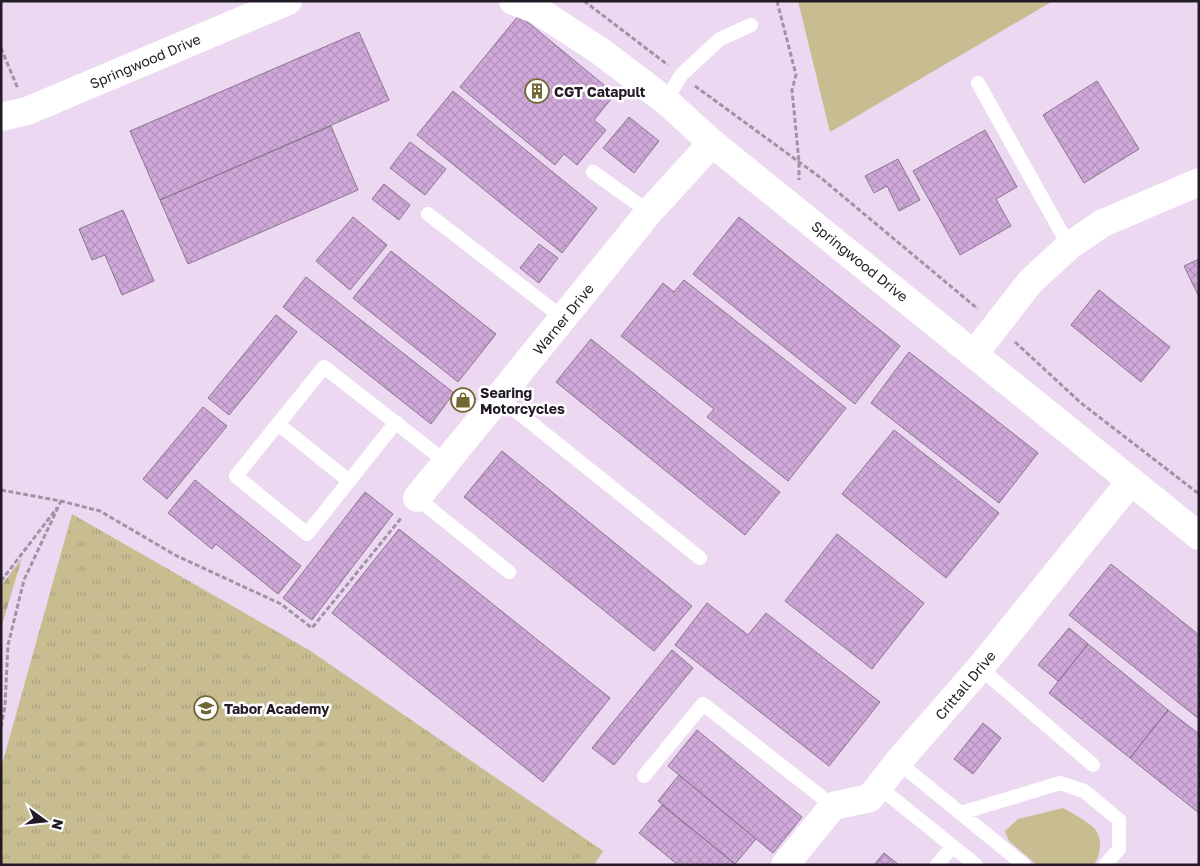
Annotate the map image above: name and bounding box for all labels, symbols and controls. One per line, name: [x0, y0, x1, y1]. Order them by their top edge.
street label: Springwood Drive: [87, 30, 203, 92]
building icon: CGT Catapult: [524, 78, 550, 104]
place label: CGT Catapult: [554, 83, 646, 100]
street label: Springwood Drive: [808, 217, 912, 305]
street label: Warner Drive: [529, 280, 597, 358]
place label: Searing Motorcycles: [480, 384, 565, 417]
shop icon: Searing Motorcycles: [450, 387, 476, 413]
street label: Crittall Drive: [931, 647, 999, 723]
school or university icon: Tabor Academy: [193, 695, 219, 721]
place label: Tabor Academy: [224, 700, 330, 717]
north arrow: [20, 796, 70, 846]
text: N: [48, 817, 68, 832]

